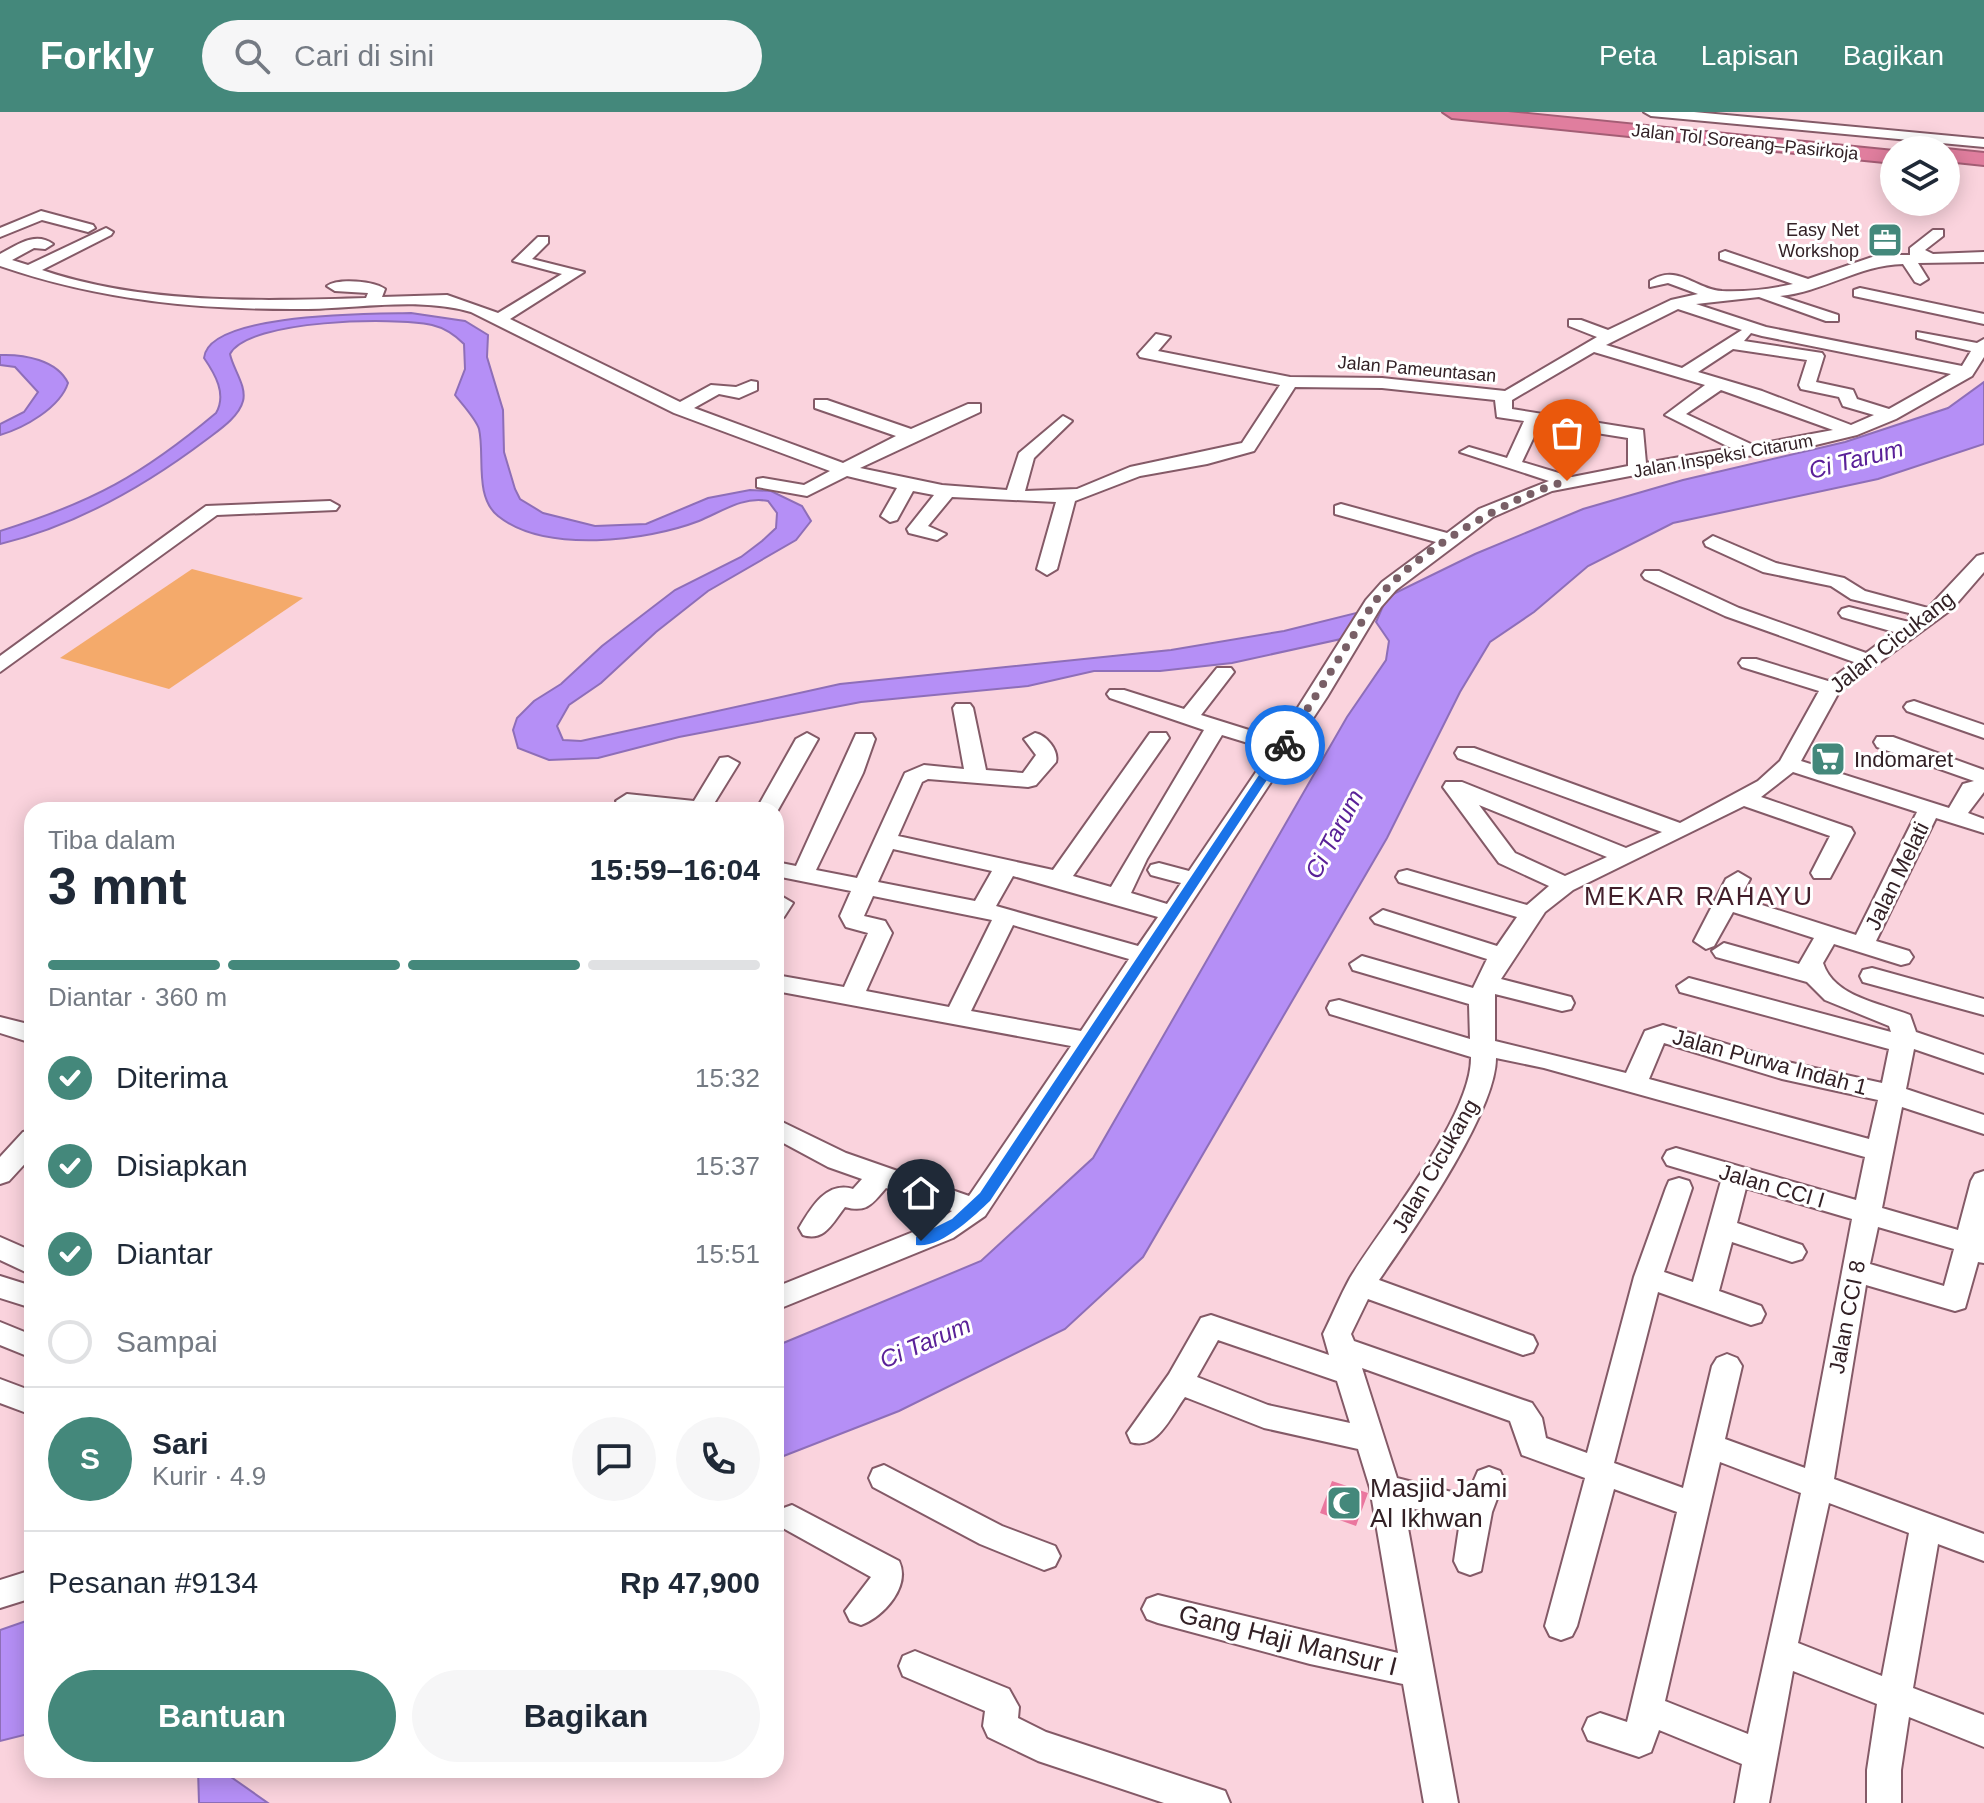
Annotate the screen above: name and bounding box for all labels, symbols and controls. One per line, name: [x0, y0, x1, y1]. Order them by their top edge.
search box: [202, 20, 762, 92]
icon: search: [230, 34, 274, 78]
text: Forkly: [40, 35, 154, 77]
text: Cari di sini: [294, 39, 434, 72]
text: Peta: [1599, 40, 1657, 71]
text: Lapisan: [1701, 40, 1799, 71]
text: Bagikan: [1843, 40, 1944, 71]
street label: Jalan Tol Soreang–Pasirkoja: [1631, 120, 1860, 164]
map controls: [1880, 136, 1960, 216]
button: layers: [1880, 136, 1960, 216]
place label: Easy Net Workshop: [1778, 220, 1859, 261]
office icon: Easy Net Workshop: [1866, 221, 1904, 259]
street label: Jalan Pameuntasan: [1337, 352, 1497, 386]
pin: [1533, 399, 1601, 481]
icon: bag: [1545, 411, 1589, 455]
street label: Jalan Inspeksi Citarum: [1632, 430, 1814, 482]
water label: Ci Tarum: [1806, 434, 1906, 484]
street label: Jalan Cicukang: [1825, 586, 1959, 698]
courier: [1245, 705, 1325, 785]
icon: bike: [1263, 723, 1307, 767]
supermarket icon: Indomaret: [1809, 740, 1847, 778]
place label: Indomaret: [1854, 747, 1953, 772]
water label: Ci Tarum: [1299, 785, 1369, 883]
street label: Jalan Melati: [1860, 818, 1934, 934]
text: Tiba dalam: [48, 825, 176, 855]
text: 15:59–16:04: [590, 853, 760, 886]
text: 3 mnt: [48, 857, 187, 915]
district label: MEKAR RAHAYU: [1584, 881, 1814, 911]
text: Diantar · 360 m: [48, 982, 227, 1012]
street label: Jalan Purwa Indah 1: [1670, 1024, 1870, 1100]
icon: check: [48, 1056, 92, 1100]
text: Diterima: [116, 1061, 228, 1094]
text: 15:32: [695, 1063, 760, 1093]
street label: Jalan Cicukang: [1387, 1095, 1483, 1237]
icon: check: [48, 1144, 92, 1188]
text: Disiapkan: [116, 1149, 248, 1182]
text: 15:37: [695, 1151, 760, 1181]
pin: [887, 1159, 955, 1241]
street label: Jalan CCI I: [1716, 1159, 1828, 1213]
icon: home: [899, 1171, 943, 1215]
icon: check: [48, 1232, 92, 1276]
text: Diantar: [116, 1237, 213, 1270]
text: 15:51: [695, 1239, 760, 1269]
street label: Jalan CCI 8: [1824, 1258, 1870, 1376]
water label: Ci Tarum: [875, 1311, 975, 1373]
text: Sampai: [116, 1325, 218, 1358]
button: chat: [572, 1417, 656, 1501]
button: phone: [676, 1417, 760, 1501]
text: Sari: [152, 1427, 209, 1460]
text: S: [80, 1442, 100, 1475]
text: Kurir · 4.9: [152, 1461, 266, 1491]
place label: Masjid Jami Al Ikhwan: [1370, 1473, 1507, 1533]
mosque icon: Masjid Jami Al Ikhwan: [1325, 1484, 1363, 1522]
text: Pesanan #9134: [48, 1566, 258, 1599]
text: Rp 47,900: [620, 1566, 760, 1599]
street label: Gang Haji Mansur I: [1176, 1598, 1400, 1682]
button: Bantuan: [48, 1670, 396, 1762]
button: Bagikan: [412, 1670, 760, 1762]

